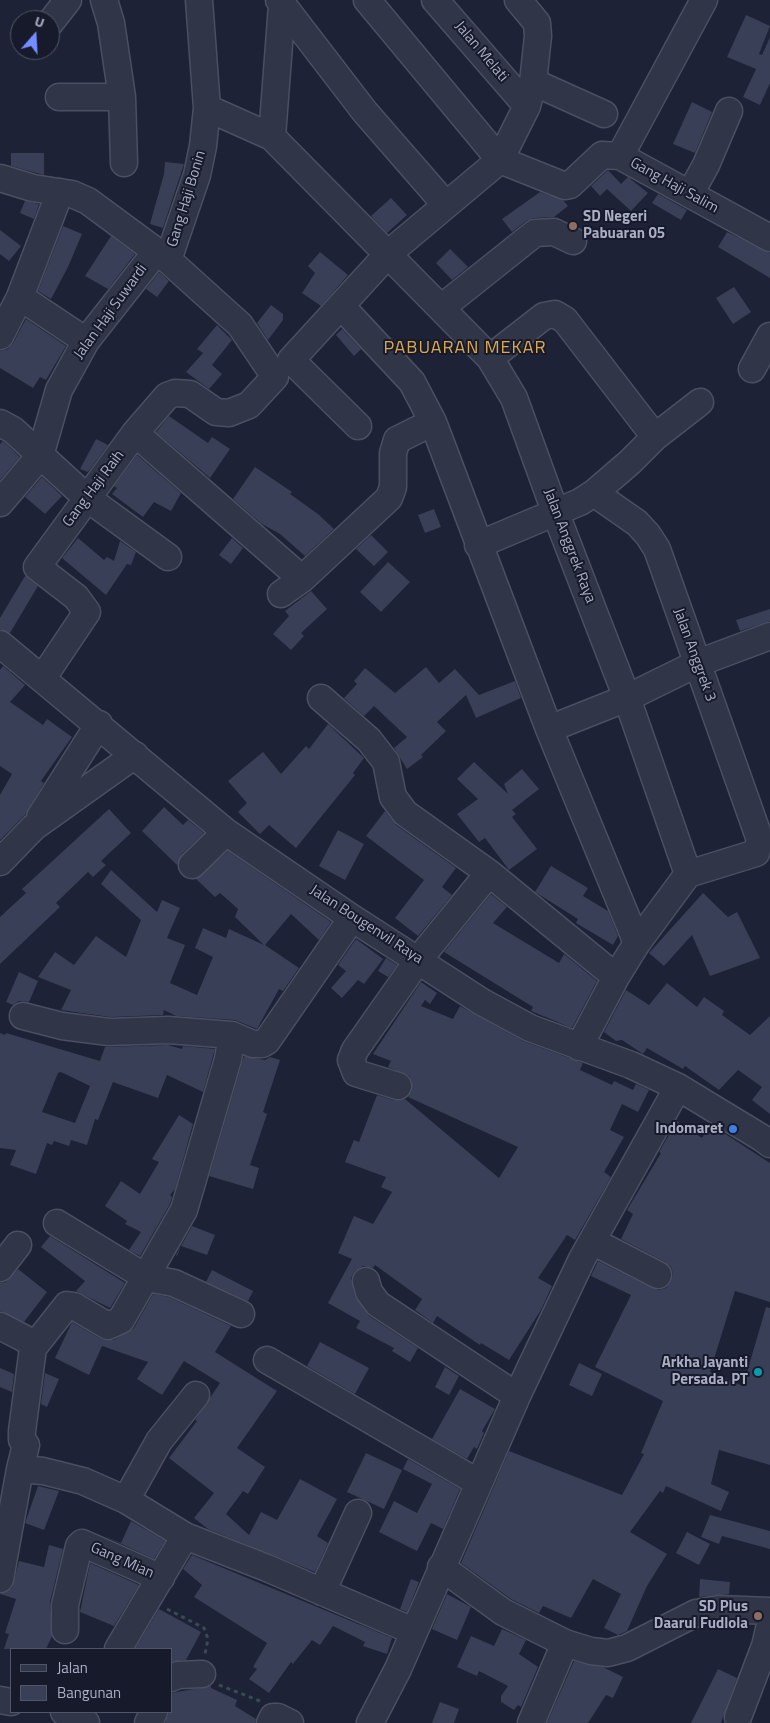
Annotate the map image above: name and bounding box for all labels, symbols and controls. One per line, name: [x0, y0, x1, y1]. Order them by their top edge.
north arrow: [10, 10, 60, 60]
text: U: [32, 10, 47, 33]
street label: Jalan Melati: [450, 18, 512, 86]
street label: Gang Haji Bonin: [164, 149, 210, 249]
street label: Gang Haji Salim: [627, 154, 721, 218]
place label: SD Negeri Pabuaran 05: [583, 208, 665, 243]
marker: SD Negeri Pabuaran 05: [567, 220, 579, 232]
street label: Jalan Haji Suwardi: [71, 261, 151, 363]
district label: PABUARAN MEKAR: [382, 338, 548, 360]
street label: Gang Haji Raih: [59, 447, 129, 531]
street label: Jalan Anggrek Raya: [539, 486, 599, 606]
street label: Jalan Anggrek 3: [669, 606, 719, 704]
street label: Jalan Bougenvil Raya: [306, 882, 426, 968]
place label: Indomaret: [655, 1120, 723, 1138]
marker: Indomaret: [727, 1123, 739, 1135]
place label: Arkha Jayanti Persada. PT: [662, 1354, 748, 1389]
marker: Arkha Jayanti Persada. PT: [752, 1366, 764, 1378]
street label: Gang Mian: [88, 1539, 156, 1583]
place label: SD Plus Daarul Fudlola: [654, 1598, 748, 1633]
marker: SD Plus Daarul Fudlola: [752, 1610, 764, 1622]
legend: [10, 1648, 172, 1713]
text: Jalan: [57, 1656, 88, 1679]
text: Bangunan: [57, 1681, 121, 1704]

